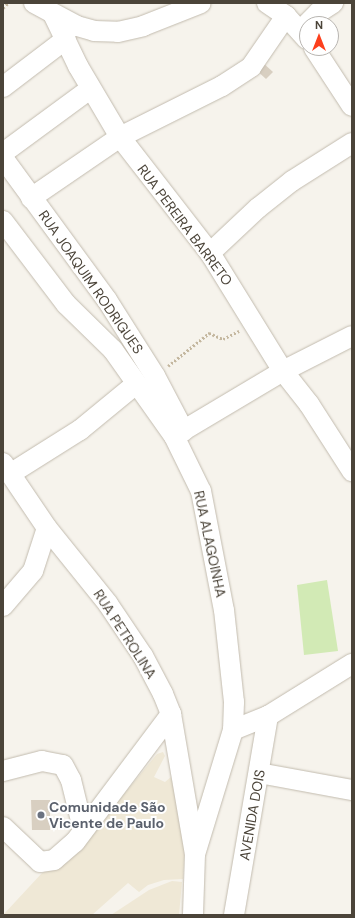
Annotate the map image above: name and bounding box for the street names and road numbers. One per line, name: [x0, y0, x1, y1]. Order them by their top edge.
street label: RUA PEREIRA BARRETO: [134, 161, 236, 289]
street label: RUA JOAQUIM RODRIGUES: [35, 207, 147, 357]
street label: RUA ALAGOINHA: [190, 489, 230, 599]
street label: RUA PETROLINA: [90, 586, 160, 682]
street label: AVENIDA DOIS: [236, 768, 268, 862]

